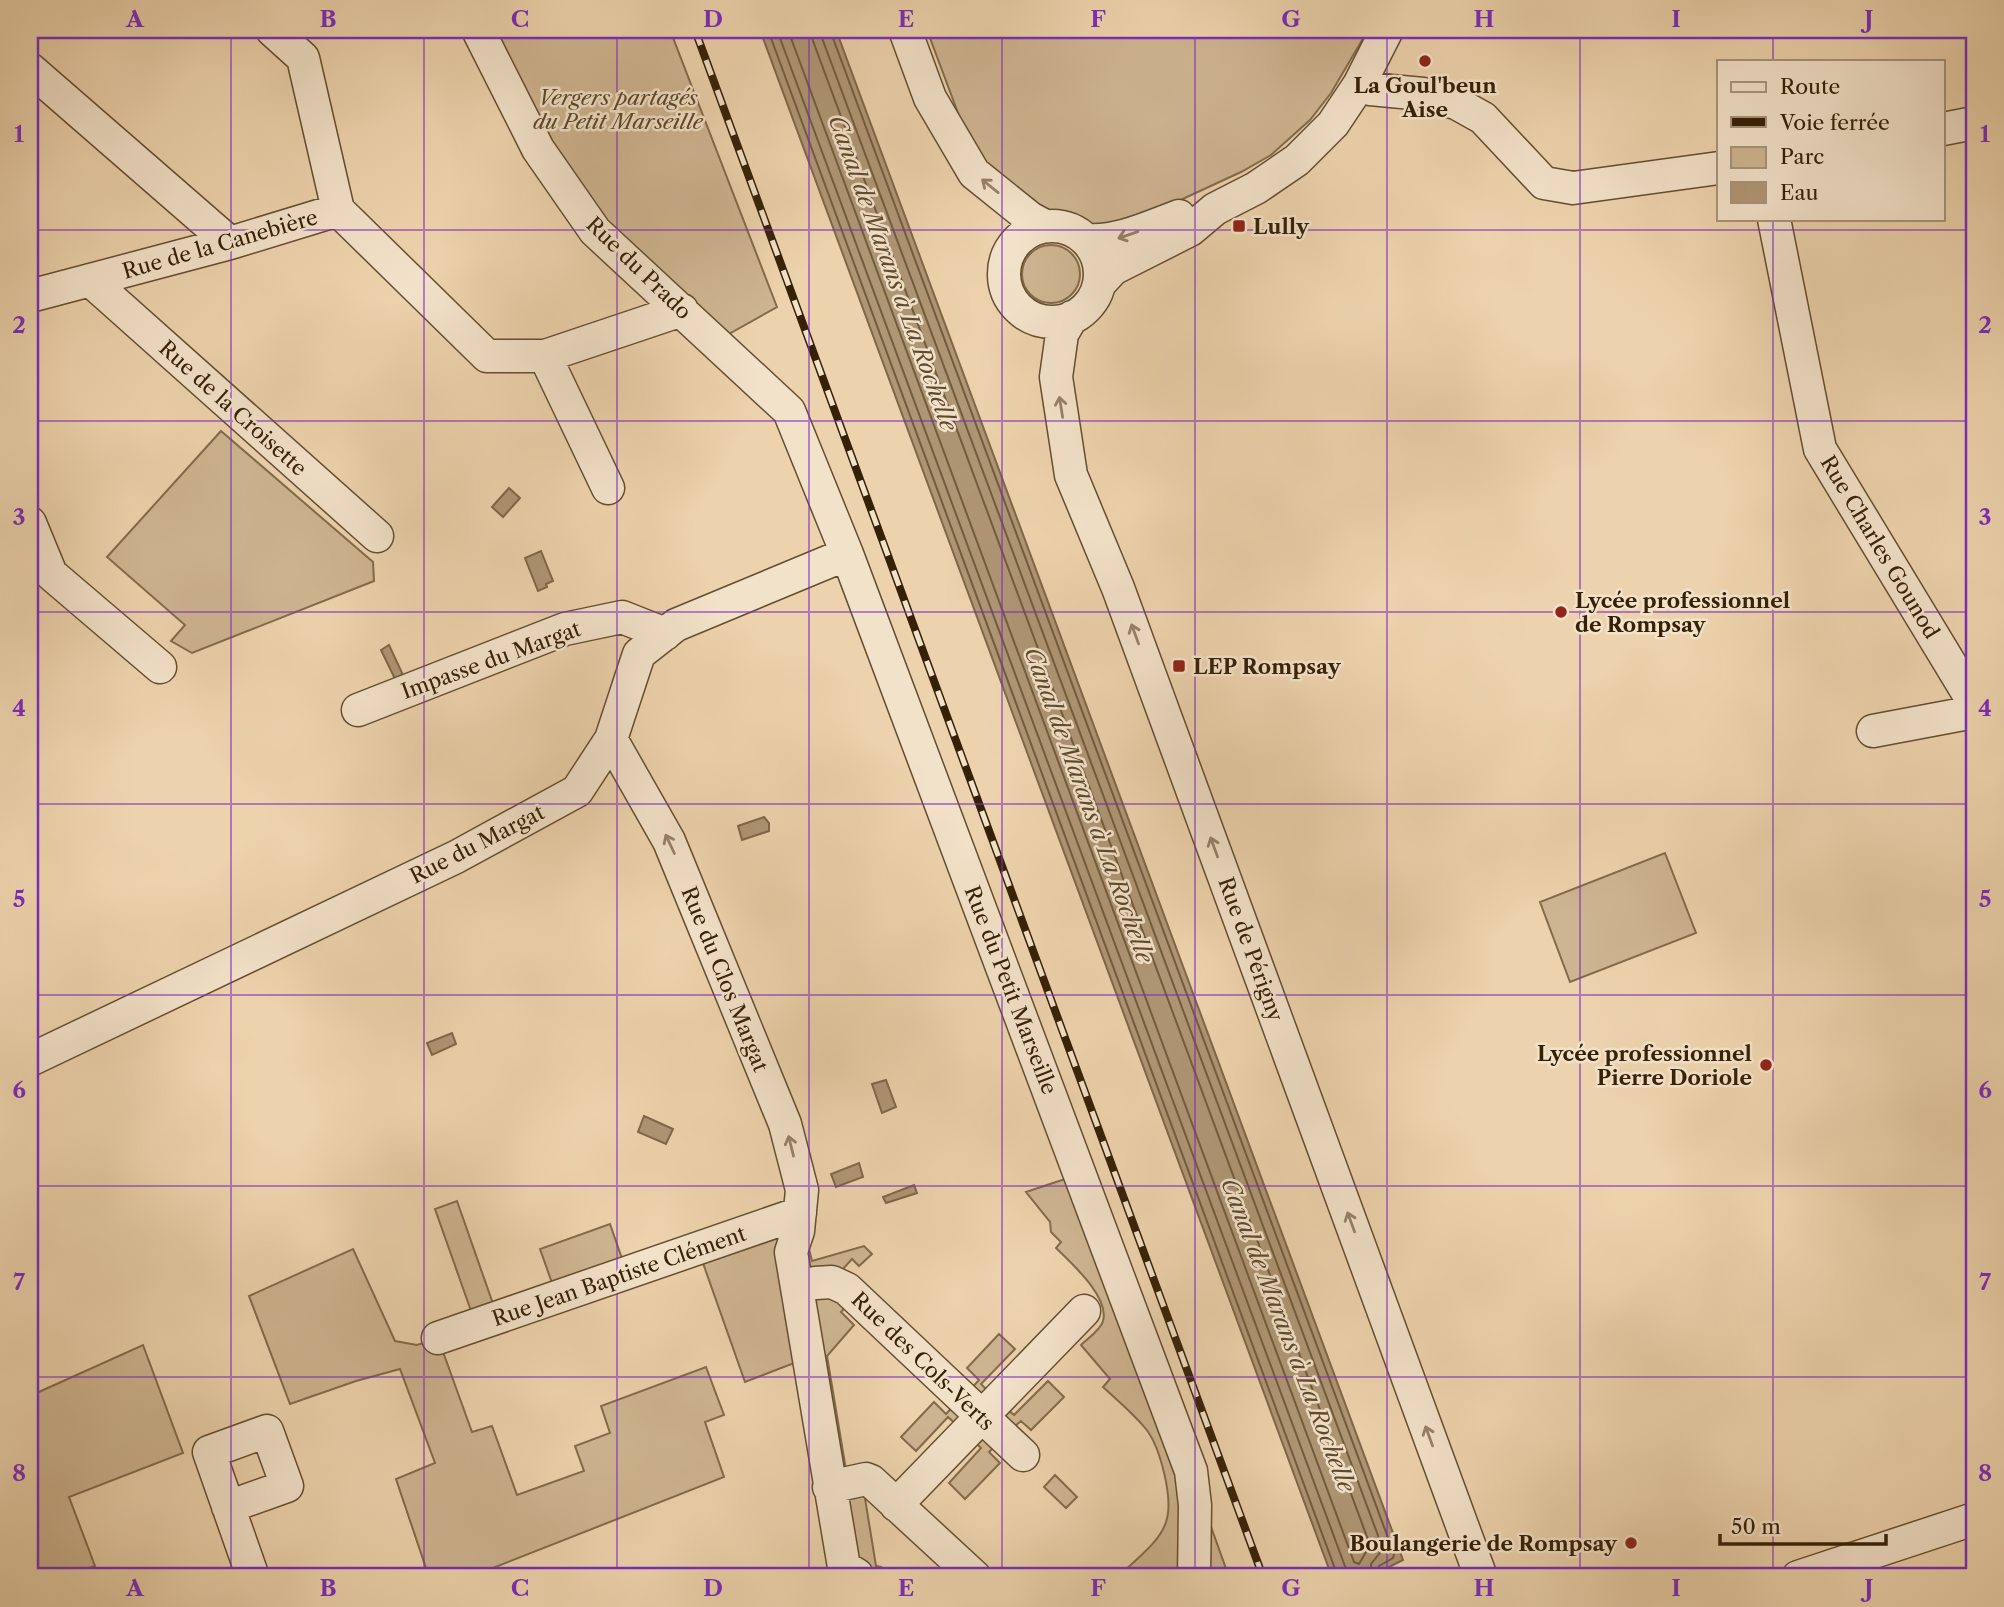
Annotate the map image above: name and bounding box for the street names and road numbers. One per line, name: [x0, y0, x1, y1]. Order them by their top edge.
street label: Rue de la Canebière: [120, 204, 320, 284]
street label: Rue du Prado: [581, 212, 697, 324]
street label: Rue de la Croisette: [154, 335, 312, 481]
street label: Rue Charles Gounod: [1815, 451, 1945, 643]
street label: Impasse du Margat: [398, 616, 585, 704]
street label: Rue du Margat: [406, 799, 549, 889]
street label: Rue de Périgny: [1213, 874, 1289, 1025]
street label: Rue du Petit Marseille: [960, 882, 1062, 1098]
street label: Rue du Clos Margat: [676, 883, 774, 1076]
street label: Rue Jean Baptiste Clément: [489, 1221, 750, 1331]
street label: Rue des Cols-Verts: [847, 1287, 999, 1435]

